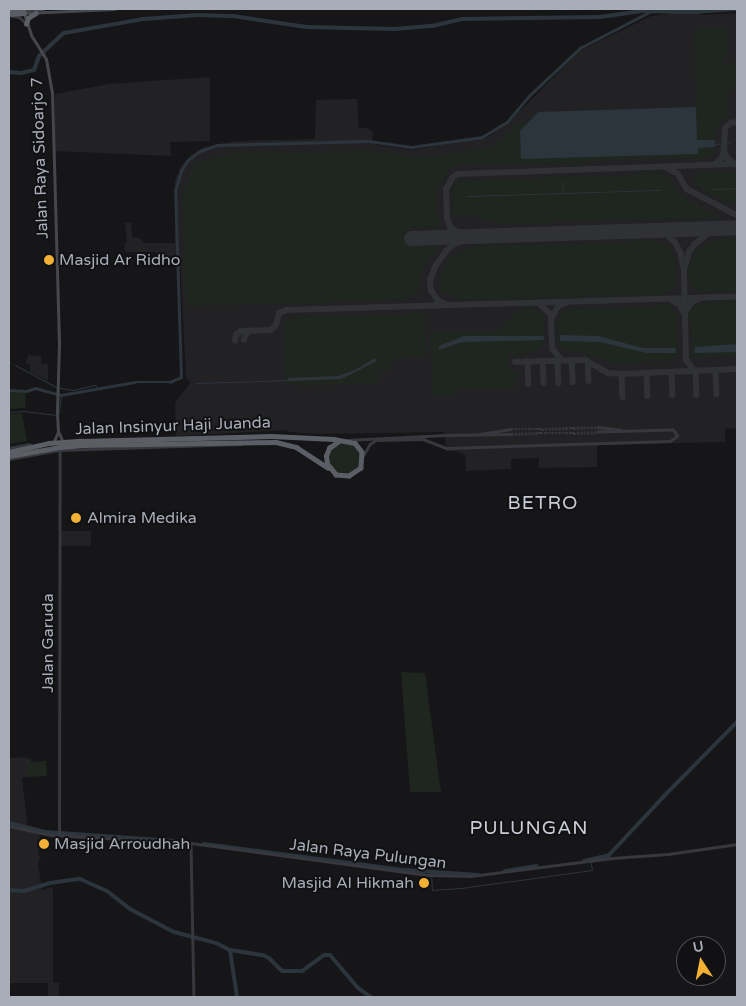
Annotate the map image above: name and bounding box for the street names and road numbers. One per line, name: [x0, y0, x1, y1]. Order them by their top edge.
street label: Jalan Raya Sidoarjo 7: [28, 77, 52, 239]
street label: Jalan Insinyur Haji Juanda: [75, 413, 271, 439]
street label: Jalan Garuda: [38, 593, 58, 693]
street label: Jalan Raya Pulungan: [288, 835, 448, 873]

